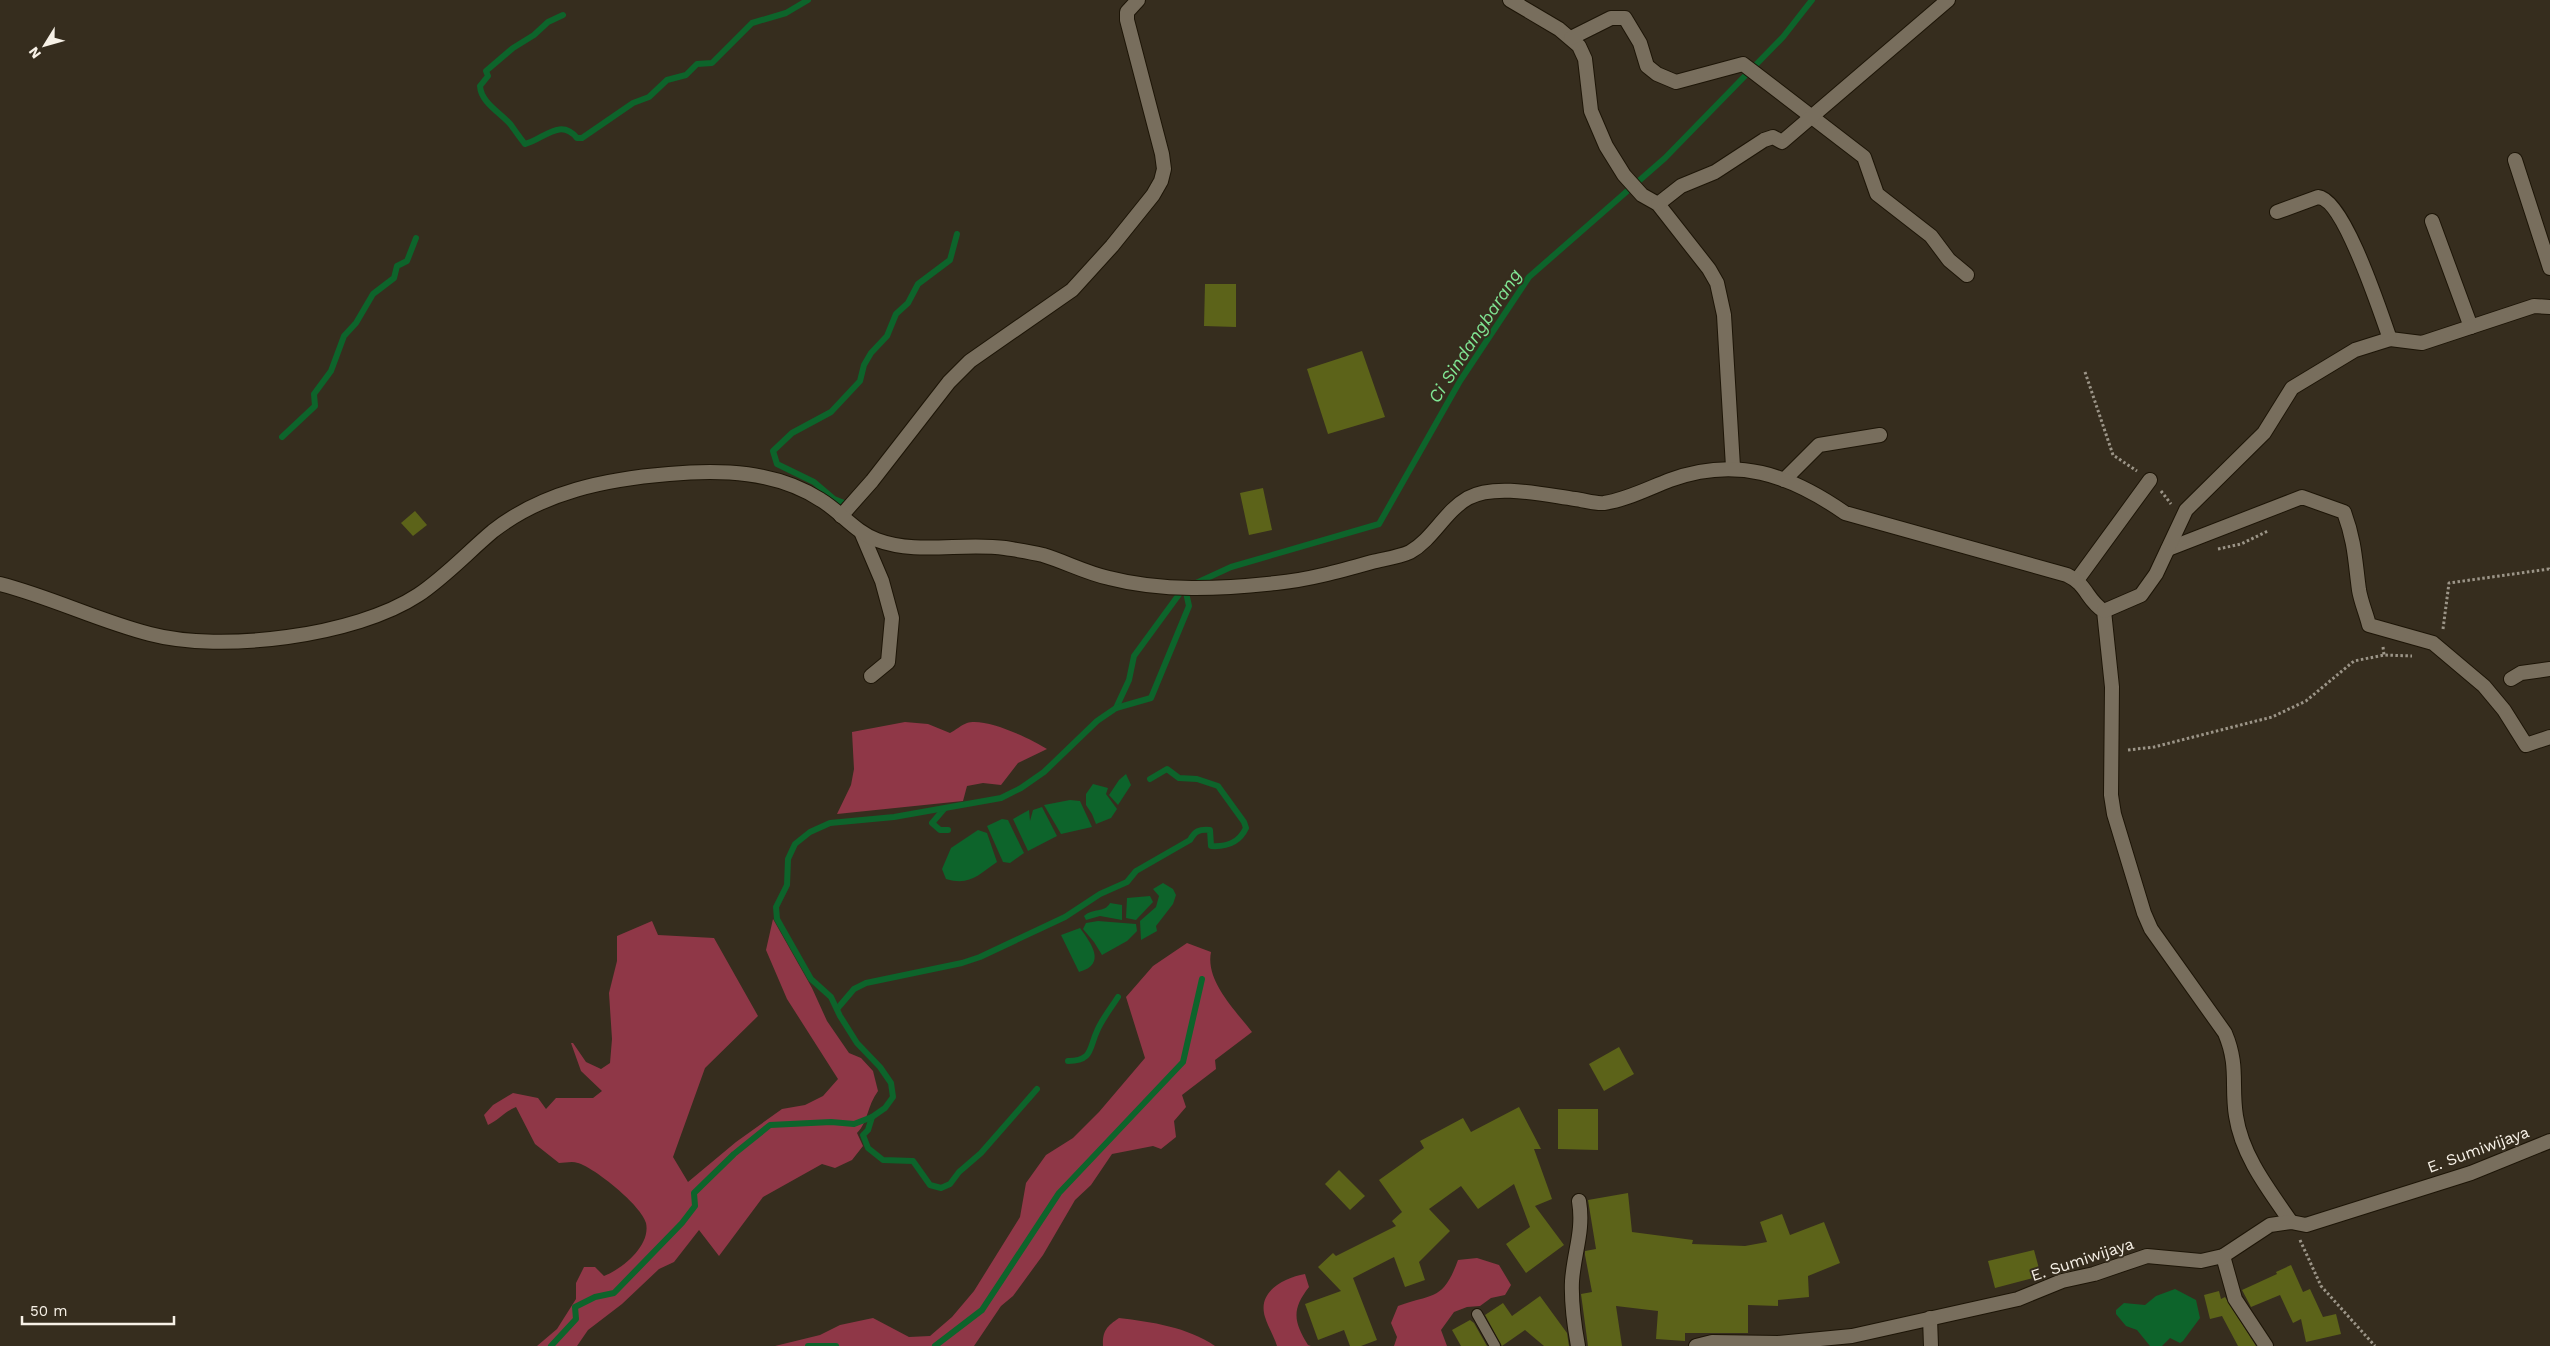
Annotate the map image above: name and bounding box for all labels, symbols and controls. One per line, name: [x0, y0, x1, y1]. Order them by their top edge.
north arrow: [20, 20, 70, 70]
text: N: [25, 44, 44, 62]
water label: Ci Sindangbarang: [1423, 265, 1526, 407]
street label: E. Sumiwijaya: [2425, 1122, 2532, 1177]
street label: E. Sumiwijaya: [2028, 1234, 2136, 1285]
scale bar: [22, 1294, 175, 1326]
text: 50 m: [30, 1302, 67, 1320]

